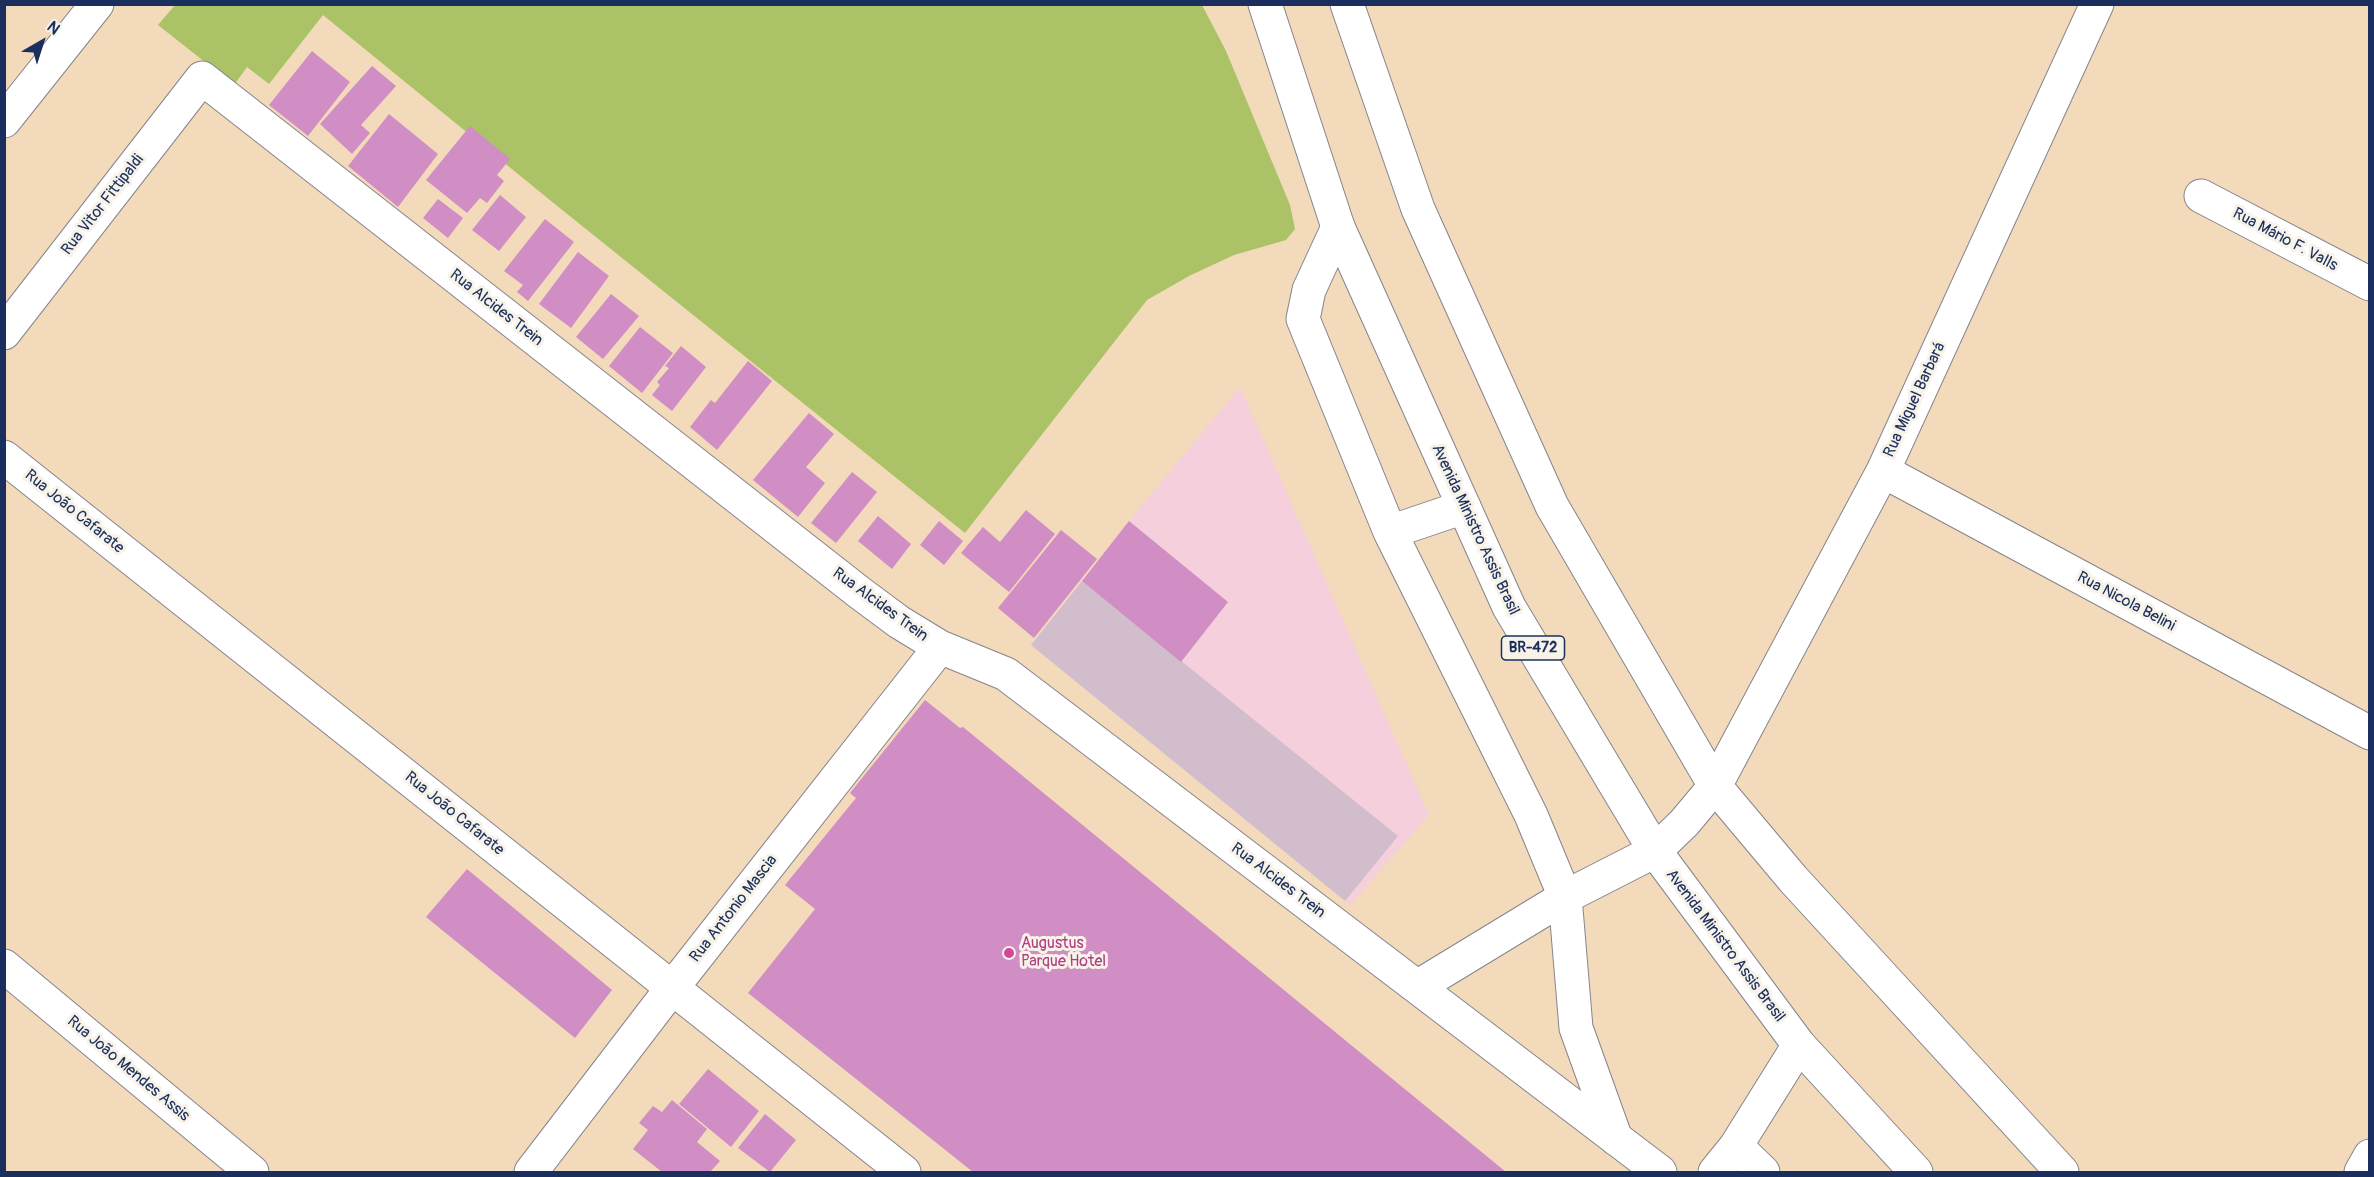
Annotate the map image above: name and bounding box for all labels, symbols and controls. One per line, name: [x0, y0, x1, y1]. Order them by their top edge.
north arrow: [12, 12, 72, 72]
text: N: [43, 17, 64, 39]
street label: Rua Vitor Fittipaldi: [58, 151, 148, 259]
street label: Rua Mário F. Valls: [2229, 204, 2341, 276]
street label: Rua Alcides Trein: [445, 266, 547, 350]
street label: Rua Miguel Barbará: [1880, 340, 1950, 460]
street label: Avenida Ministro Assis Brasil: [1427, 442, 1523, 618]
street label: Rua João Cafarate: [20, 466, 128, 558]
street label: Rua Alcides Trein: [829, 564, 931, 646]
street label: Rua Nicola Belini: [2074, 568, 2178, 636]
road number: BR-472: [1502, 636, 1564, 660]
street label: Rua João Cafarate: [400, 768, 508, 860]
street label: Rua Alcides Trein: [1227, 839, 1329, 923]
street label: Rua Antonio Mascia: [686, 852, 782, 966]
street label: Avenida Ministro Assis Brasil: [1661, 866, 1789, 1026]
place label: Augustus Parque Hotel: [1021, 934, 1106, 972]
marker: Augustus Parque Hotel: [1002, 946, 1016, 960]
street label: Rua João Mendes Assis: [63, 1012, 193, 1126]

